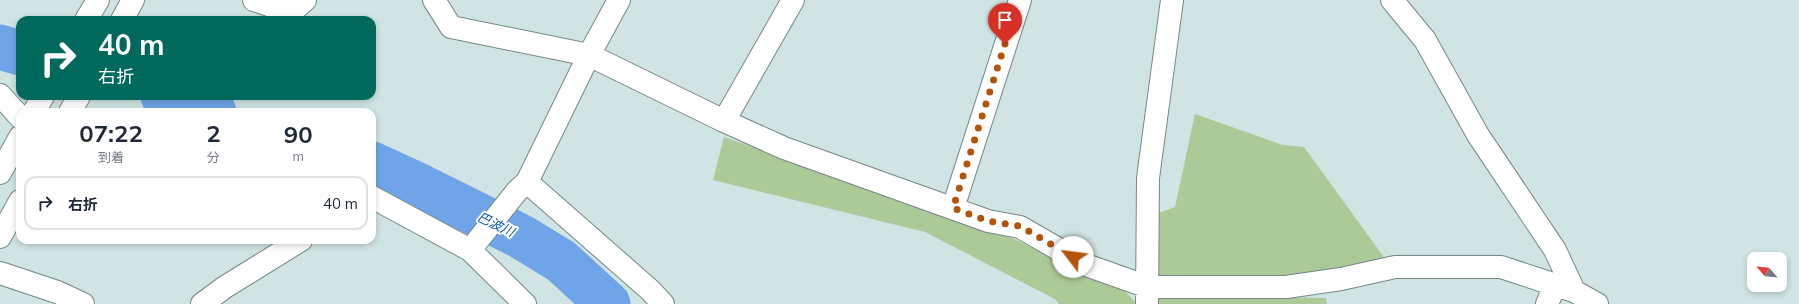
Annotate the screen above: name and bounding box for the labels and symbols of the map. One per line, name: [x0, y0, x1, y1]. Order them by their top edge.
pin: [988, 3, 1022, 44]
water label: 巴波川: [475, 208, 519, 241]
position arrow: [1052, 236, 1094, 278]
north arrow: [1747, 252, 1787, 292]

